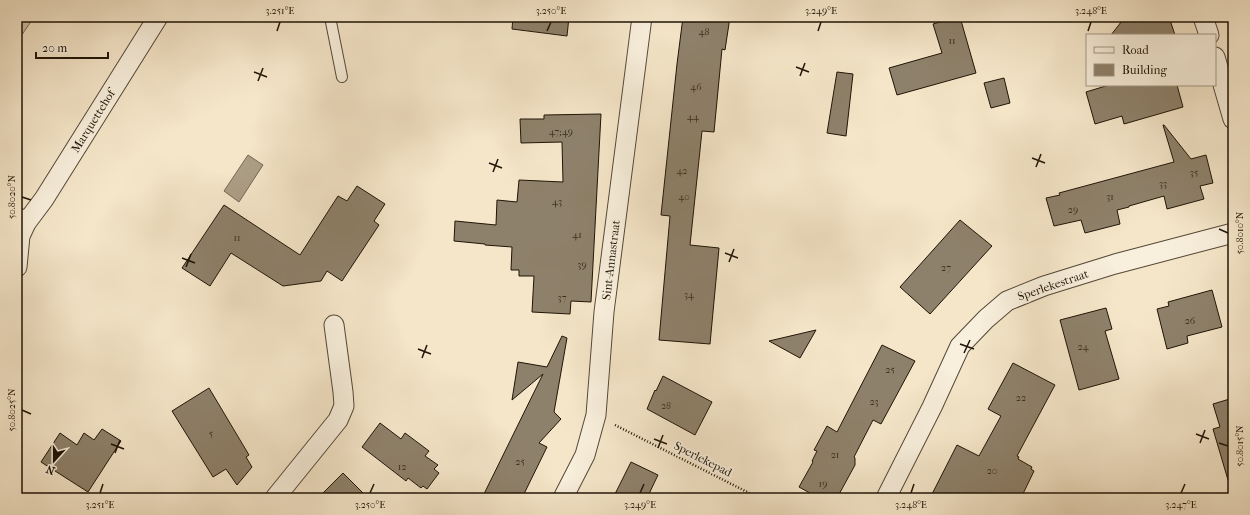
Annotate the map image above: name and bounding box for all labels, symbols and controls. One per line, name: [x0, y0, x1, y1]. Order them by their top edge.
text: 3.251°E: [266, 5, 294, 17]
text: 3.250°E: [536, 5, 566, 17]
text: 3.249°E: [805, 5, 837, 17]
text: 3.248°E: [1075, 5, 1107, 17]
house number: 48: [699, 26, 709, 38]
scale bar: [36, 34, 108, 60]
legend: [1086, 34, 1216, 86]
house number: 11: [948, 35, 956, 47]
text: 20 m: [42, 41, 67, 55]
text: Road: [1122, 43, 1149, 57]
text: Building: [1122, 63, 1167, 77]
house number: 46: [690, 81, 702, 93]
street label: Marquettehof: [68, 84, 120, 155]
house number: 44: [687, 111, 700, 123]
house number: 47;49: [549, 126, 573, 138]
house number: 42: [676, 165, 688, 177]
house number: 35: [1190, 167, 1198, 179]
text: 50.8020°N: [6, 175, 18, 219]
house number: 33: [1159, 178, 1167, 190]
house number: 40: [678, 191, 690, 203]
house number: 31: [1106, 191, 1114, 203]
house number: 43: [552, 196, 562, 208]
house number: 29: [1068, 204, 1078, 216]
text: 50.8010°N: [1234, 211, 1246, 254]
street label: Sint-Annastraat: [599, 219, 623, 301]
house number: 41: [572, 229, 582, 241]
house number: 11: [233, 232, 241, 244]
house number: 39: [577, 259, 587, 271]
house number: 27: [941, 262, 951, 274]
street label: Sperlekestraat: [1016, 266, 1091, 304]
house number: 34: [684, 289, 695, 301]
house number: 37: [558, 292, 567, 304]
house number: 26: [1185, 315, 1196, 327]
house number: 24: [1077, 341, 1090, 353]
house number: 25: [885, 364, 895, 376]
text: 50.8025°N: [6, 388, 18, 431]
house number: 22: [1016, 392, 1026, 404]
house number: 23: [869, 396, 879, 408]
house number: 28: [661, 400, 671, 412]
text: 50.8015°N: [1234, 425, 1246, 467]
house number: 5: [209, 428, 213, 440]
street label: Sperlekepad: [672, 438, 735, 480]
north arrow: [34, 441, 74, 481]
house number: 21: [831, 449, 839, 461]
house number: 25: [515, 456, 525, 468]
house number: 12: [398, 461, 406, 473]
text: N: [44, 462, 57, 477]
house number: 20: [987, 465, 997, 477]
house number: 19: [819, 478, 827, 490]
text: 3.251°E: [86, 499, 114, 511]
text: 3.250°E: [355, 499, 385, 511]
text: 3.249°E: [624, 499, 656, 511]
text: 3.248°E: [895, 499, 927, 511]
text: 3.247°E: [1165, 499, 1197, 511]

